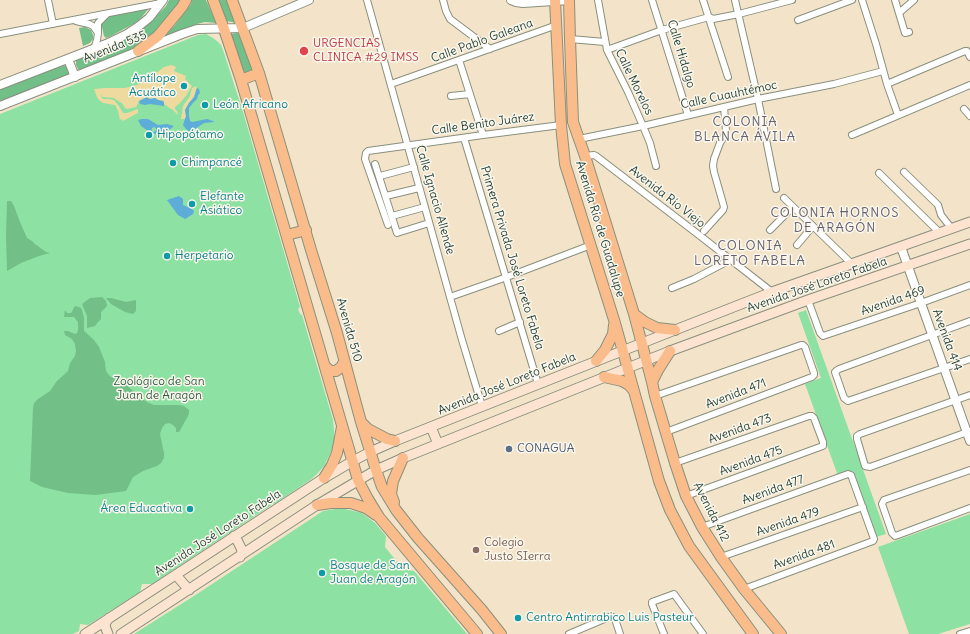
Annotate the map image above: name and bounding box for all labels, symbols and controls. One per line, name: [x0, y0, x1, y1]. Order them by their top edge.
street label: Calle Pablo Galeana: [429, 16, 535, 66]
street label: Calle Hidalgo: [664, 18, 698, 90]
street label: Avenida 535: [81, 28, 149, 66]
place label: URGENCIAS CLINICA #29 IMSS: [313, 37, 419, 65]
marker: URGENCIAS CLINICA #29 IMSS: [298, 45, 310, 57]
street label: Calle Morelos: [612, 47, 656, 117]
place label: Antílope Acuático: [129, 72, 176, 100]
street label: Calle Cuauhtémoc: [679, 78, 779, 112]
marker: Antílope Acuático: [179, 81, 189, 91]
place label: León Africano: [213, 98, 288, 112]
marker: León Africano: [200, 100, 210, 110]
street label: Calle Benito Juárez: [431, 110, 535, 138]
district label: COLONIA BLANCA ÁVILA: [694, 114, 796, 145]
place label: Hipopótamo: [157, 128, 224, 142]
marker: Hipopótamo: [144, 130, 154, 140]
street label: Calle Ignacio Allende: [412, 144, 458, 256]
place label: Chimpancé: [181, 156, 242, 170]
marker: Chimpancé: [168, 158, 178, 168]
street label: Avenida Río de Guadalupe: [572, 159, 628, 299]
street label: Avenida Río Viejo: [626, 163, 708, 231]
street label: Primera Privada José Loreto Fabela: [477, 164, 547, 352]
place label: Elefante Asiático: [200, 190, 244, 218]
marker: Elefante Asiático: [187, 199, 197, 209]
district label: COLONIA HORNOS DE ARAGÓN: [770, 205, 900, 236]
district label: COLONIA LORETO FABELA: [694, 238, 806, 269]
place label: Herpetario: [175, 249, 233, 263]
marker: Herpetario: [162, 251, 172, 261]
street label: Avenida José Loreto Fabela: [745, 254, 889, 316]
street label: Avenida 469: [859, 283, 927, 319]
street label: Avenida 510: [333, 296, 365, 364]
street label: Avenida 414: [929, 307, 965, 373]
street label: Avenida José Loreto Fabela: [436, 350, 578, 418]
park label: Zoológico de San Juan de Aragón: [113, 375, 205, 403]
street label: Avenida 471: [704, 376, 768, 412]
street label: Avenida 473: [707, 411, 773, 447]
place label: CONAGUA: [517, 442, 575, 456]
street label: Avenida 475: [718, 443, 784, 479]
marker: CONAGUA: [504, 444, 514, 454]
street label: Avenida 477: [740, 472, 806, 508]
street label: Avenida 412: [690, 480, 732, 544]
street label: Avenida José Loreto Fabela: [152, 487, 284, 579]
place label: Área Educativa: [100, 502, 182, 516]
marker: Área Educativa: [185, 504, 195, 514]
street label: Avenida 479: [754, 504, 822, 540]
place label: Colegio Justo SIerra: [484, 536, 551, 564]
street label: Avenida 481: [771, 537, 837, 573]
marker: Colegio Justo SIerra: [471, 545, 481, 555]
place label: Bosque de San Juan de Aragón: [330, 559, 416, 587]
marker: Bosque de San Juan de Aragón: [317, 568, 327, 578]
place label: Centro Antirrabico Luis Pasteur: [526, 611, 694, 625]
marker: Centro Antirrabico Luis Pasteur: [513, 613, 523, 623]

